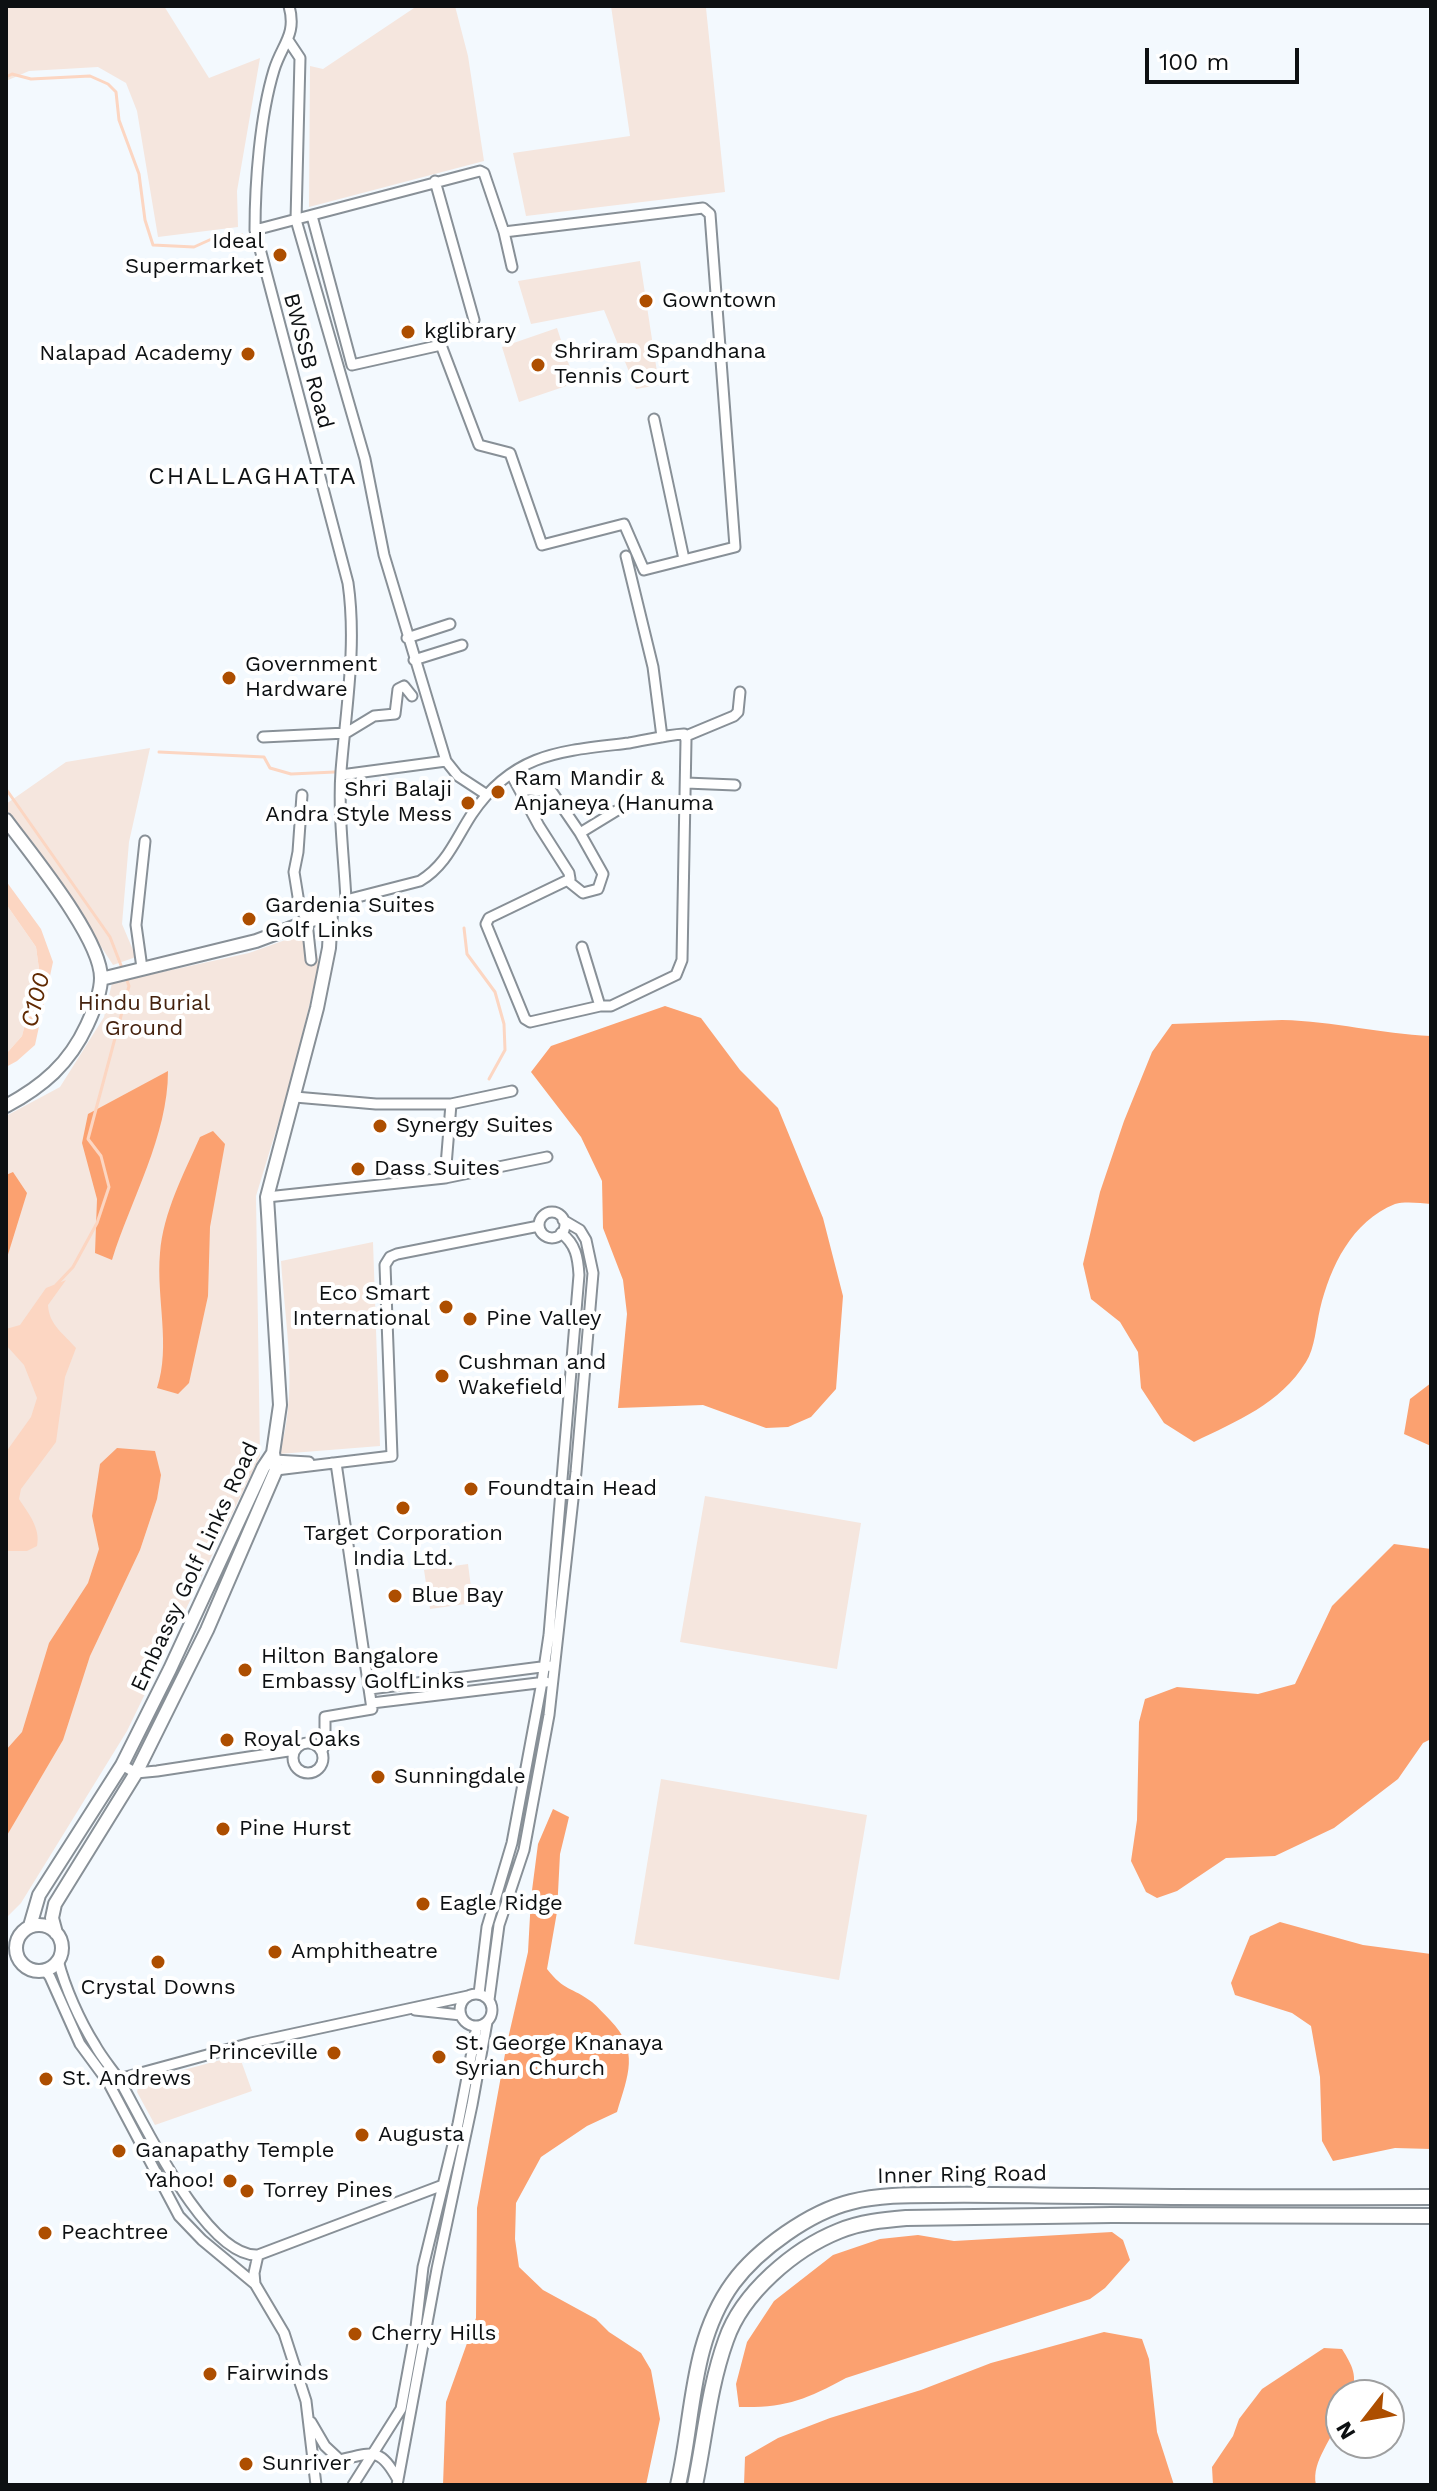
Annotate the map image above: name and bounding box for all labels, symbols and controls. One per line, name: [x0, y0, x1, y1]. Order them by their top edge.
scale bar: [1149, 32, 1303, 82]
text: 100 m: [1159, 48, 1229, 76]
place label: Ideal Supermarket: [125, 229, 264, 280]
marker: Ideal Supermarket: [271, 246, 289, 264]
place label: Gowntown: [662, 288, 777, 314]
street label: BWSSB Road: [277, 290, 339, 432]
marker: Gowntown: [637, 292, 655, 310]
place label: kglibrary: [424, 319, 516, 345]
marker: kglibrary: [399, 323, 417, 341]
place label: Shriram Spandhana Tennis Court: [554, 339, 766, 390]
place label: Nalapad Academy: [39, 341, 232, 367]
marker: Nalapad Academy: [239, 345, 257, 363]
marker: Shriram Spandhana Tennis Court: [529, 356, 547, 374]
district label: CHALLAGHATTA: [148, 463, 358, 491]
place label: Government Hardware: [245, 652, 377, 704]
marker: Government Hardware: [220, 669, 238, 687]
place label: Ram Mandir & Anjaneya (Hanuma: [514, 766, 714, 818]
place label: Shri Balaji Andra Style Mess: [265, 777, 452, 828]
marker: Ram Mandir & Anjaneya (Hanuma: [489, 783, 507, 801]
marker: Shri Balaji Andra Style Mess: [459, 794, 477, 812]
place label: Gardenia Suites Golf Links: [265, 893, 435, 944]
marker: Gardenia Suites Golf Links: [240, 910, 258, 928]
water label: C100: [15, 970, 57, 1030]
park label: Hindu Burial Ground: [78, 991, 210, 1042]
place label: Synergy Suites: [396, 1113, 553, 1139]
marker: Synergy Suites: [371, 1117, 389, 1135]
place label: Dass Suites: [374, 1156, 500, 1182]
marker: Dass Suites: [349, 1160, 367, 1178]
place label: Eco Smart International: [293, 1281, 430, 1332]
marker: Eco Smart International: [437, 1298, 455, 1316]
place label: Pine Valley: [486, 1306, 601, 1332]
marker: Pine Valley: [461, 1310, 479, 1328]
place label: Cushman and Wakefield: [458, 1350, 606, 1402]
marker: Cushman and Wakefield: [433, 1367, 451, 1385]
street label: Embassy Golf Links Road: [125, 1438, 265, 1696]
place label: Foundtain Head: [487, 1476, 657, 1502]
marker: Foundtain Head: [462, 1480, 480, 1498]
marker: Target Corporation India Ltd.: [394, 1499, 412, 1517]
place label: Target Corporation India Ltd.: [303, 1521, 503, 1572]
place label: Blue Bay: [411, 1583, 503, 1609]
marker: Blue Bay: [386, 1587, 404, 1605]
place label: Hilton Bangalore Embassy GolfLinks: [261, 1644, 464, 1696]
marker: Hilton Bangalore Embassy GolfLinks: [236, 1661, 254, 1679]
place label: Royal Oaks: [243, 1727, 361, 1753]
marker: Royal Oaks: [218, 1731, 236, 1749]
place label: Sunningdale: [394, 1764, 526, 1790]
marker: Sunningdale: [369, 1768, 387, 1786]
place label: Pine Hurst: [239, 1816, 351, 1842]
marker: Pine Hurst: [214, 1820, 232, 1838]
place label: Eagle Ridge: [439, 1891, 563, 1917]
marker: Eagle Ridge: [414, 1895, 432, 1913]
place label: Amphitheatre: [291, 1939, 438, 1965]
marker: Amphitheatre: [266, 1943, 284, 1961]
marker: Crystal Downs: [149, 1953, 167, 1971]
place label: Crystal Downs: [81, 1975, 235, 2001]
place label: St. George Knanaya Syrian Church: [455, 2031, 663, 2082]
place label: Princeville: [208, 2040, 318, 2066]
marker: Princeville: [325, 2044, 343, 2062]
marker: St. George Knanaya Syrian Church: [430, 2048, 448, 2066]
place label: St. Andrews: [62, 2066, 191, 2092]
marker: St. Andrews: [37, 2070, 55, 2088]
place label: Augusta: [378, 2122, 464, 2148]
marker: Augusta: [353, 2126, 371, 2144]
place label: Ganapathy Temple: [135, 2138, 334, 2164]
marker: Ganapathy Temple: [110, 2142, 128, 2160]
street label: Inner Ring Road: [877, 2160, 1047, 2190]
place label: Yahoo!: [145, 2168, 214, 2194]
marker: Yahoo!: [221, 2172, 239, 2190]
place label: Torrey Pines: [263, 2178, 393, 2204]
marker: Torrey Pines: [238, 2182, 256, 2200]
place label: Peachtree: [61, 2220, 168, 2246]
marker: Peachtree: [36, 2224, 54, 2242]
place label: Cherry Hills: [371, 2321, 496, 2347]
marker: Cherry Hills: [346, 2325, 364, 2343]
place label: Fairwinds: [226, 2361, 329, 2387]
marker: Fairwinds: [201, 2365, 219, 2383]
north arrow: [1325, 2379, 1405, 2459]
text: N: [1331, 2417, 1361, 2444]
place label: Sunriver: [262, 2451, 351, 2477]
marker: Sunriver: [237, 2455, 255, 2473]

